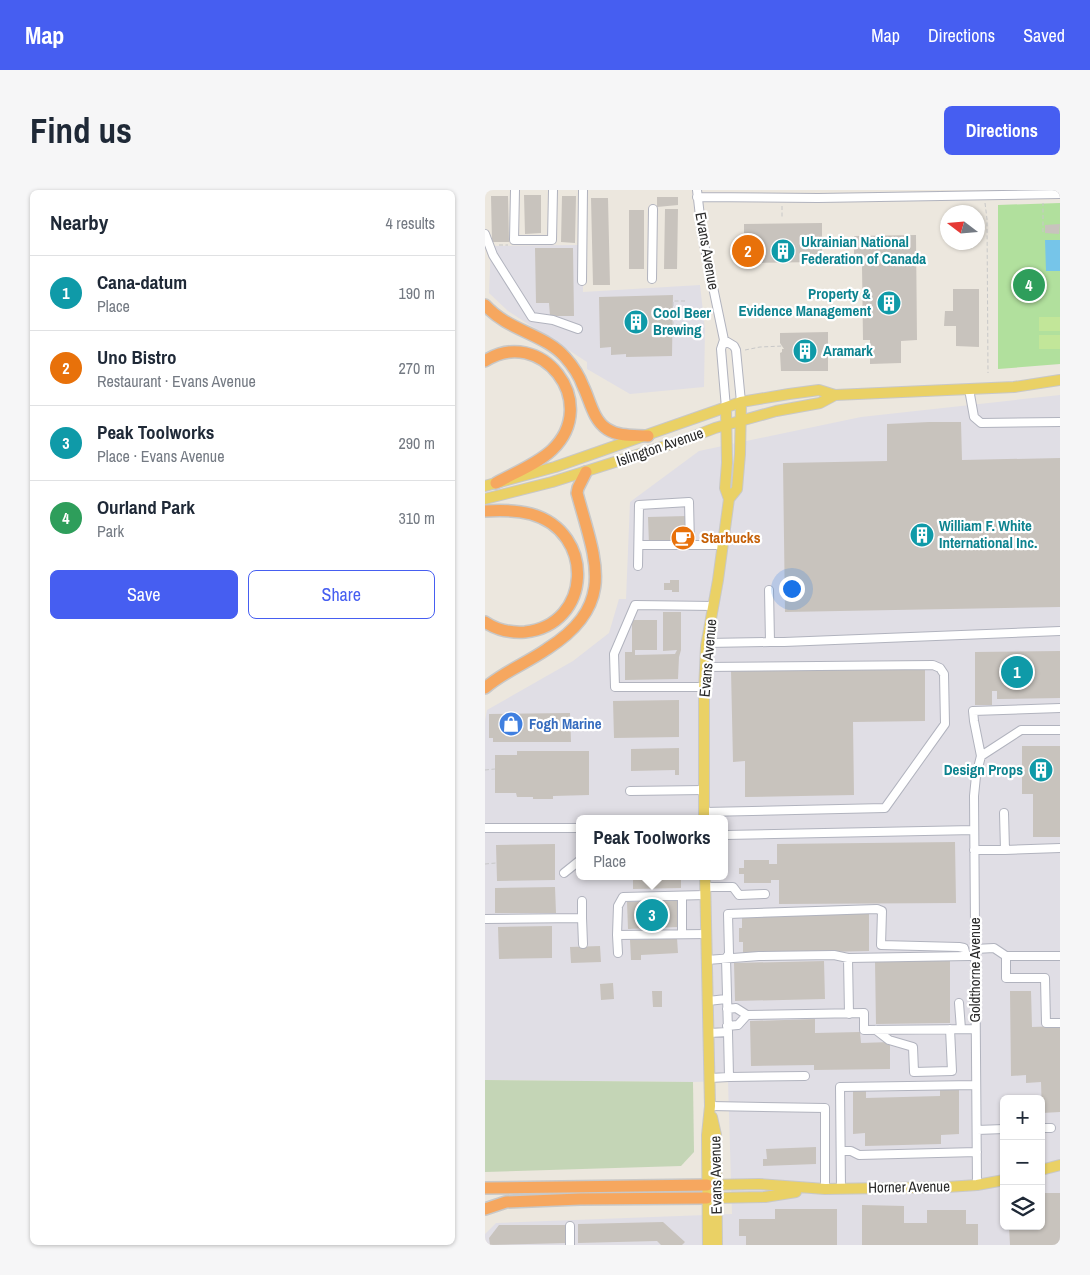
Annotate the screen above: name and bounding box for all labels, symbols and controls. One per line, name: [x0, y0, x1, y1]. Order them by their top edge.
text: Map: [25, 19, 64, 51]
text: Map: [871, 23, 900, 48]
text: Directions: [928, 23, 995, 48]
text: Saved: [1023, 23, 1065, 48]
button: Directions: [944, 106, 1060, 155]
text: Find us: [30, 107, 132, 154]
north arrow: [940, 205, 985, 250]
text: Nearby: [50, 208, 108, 237]
street label: Evans Avenue: [690, 210, 725, 292]
text: 4 results: [385, 212, 435, 234]
place label: Ukrainian National Federation of Canada: [801, 231, 926, 269]
pin: 2: [732, 232, 764, 270]
building icon: Ukrainian National Federation of Canada: [770, 238, 796, 264]
pin: 4: [1013, 266, 1045, 304]
text: Cana-datum: [97, 269, 187, 295]
text: 1: [62, 282, 70, 304]
text: 190 m: [399, 282, 435, 304]
place label: Property & Evidence Management: [738, 283, 871, 321]
building icon: Property & Evidence Management: [876, 290, 902, 316]
text: Place: [97, 295, 130, 317]
place label: Cool Beer Brewing: [653, 302, 711, 340]
building icon: Cool Beer Brewing: [623, 309, 649, 335]
building icon: Aramark: [792, 338, 818, 364]
place label: Aramark: [823, 340, 873, 361]
text: Uno Bistro: [97, 344, 177, 370]
text: 2: [62, 357, 70, 379]
text: 270 m: [399, 357, 435, 379]
text: Restaurant · Evans Avenue: [97, 370, 256, 392]
text: Peak Toolworks: [97, 419, 215, 445]
street label: Islington Avenue: [614, 422, 706, 471]
text: 3: [62, 432, 70, 454]
text: 290 m: [399, 432, 435, 454]
text: Place · Evans Avenue: [97, 445, 224, 467]
text: Ourland Park: [97, 494, 195, 520]
text: 4: [62, 507, 70, 529]
text: 310 m: [399, 507, 435, 529]
place label: William F. White International Inc.: [939, 515, 1037, 553]
text: Park: [97, 520, 124, 542]
building icon: William F. White International Inc.: [909, 522, 935, 548]
cafe icon: Starbucks: [670, 525, 696, 551]
place label: Starbucks: [701, 527, 761, 548]
button: Save: [50, 570, 238, 619]
button: Share: [248, 570, 435, 619]
your location: [779, 576, 805, 602]
street label: Evans Avenue: [694, 618, 721, 698]
pin: 1: [1001, 653, 1033, 691]
shop icon: Fogh Marine: [498, 711, 524, 737]
place label: Fogh Marine: [529, 713, 602, 734]
building icon: Design Props: [1028, 757, 1054, 783]
place label: Design Props: [944, 759, 1023, 780]
popup: [576, 815, 728, 880]
text: Peak Toolworks: [593, 824, 711, 850]
text: Place: [593, 850, 626, 872]
pin: 3: [636, 896, 668, 934]
street label: Goldthorne Avenue: [964, 917, 985, 1023]
map controls: [1000, 1095, 1045, 1230]
button: +: [1000, 1095, 1045, 1140]
street label: Evans Avenue: [704, 1135, 727, 1214]
button: −: [1000, 1140, 1045, 1185]
street label: Horner Avenue: [868, 1175, 950, 1198]
button: layers: [1000, 1185, 1045, 1230]

